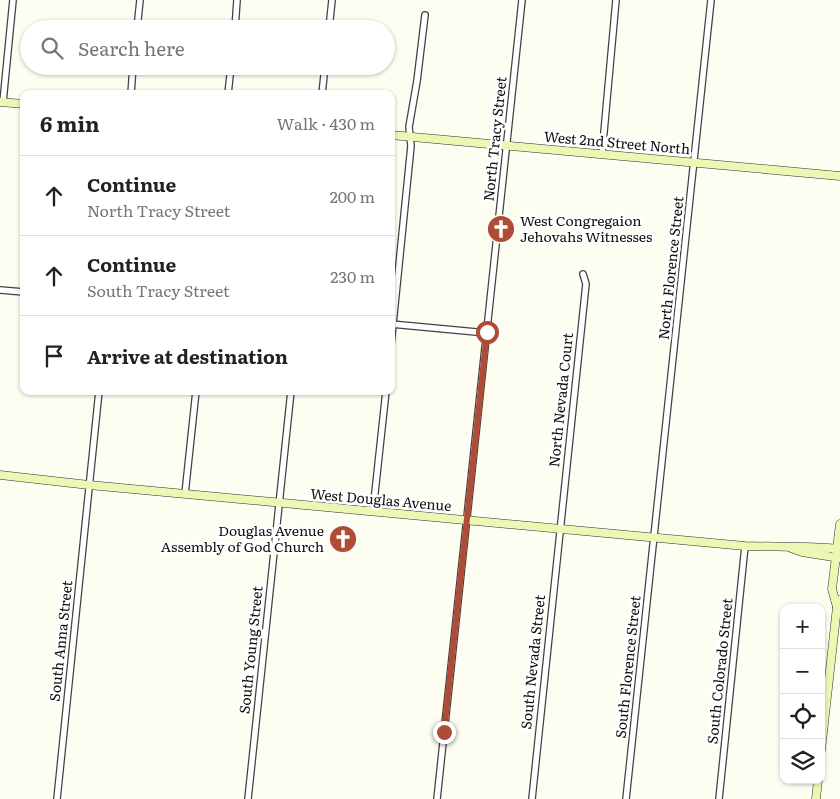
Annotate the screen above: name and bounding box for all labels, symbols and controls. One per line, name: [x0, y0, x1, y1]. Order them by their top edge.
search box: [20, 20, 395, 75]
icon: search: [38, 34, 66, 62]
text: Search here: [78, 34, 185, 62]
street label: North Tracy Street: [478, 75, 511, 202]
text: 6 min: [40, 107, 100, 138]
text: Walk · 430 m: [277, 111, 375, 135]
street label: West 2nd Street North: [543, 126, 691, 158]
text: Continue: [87, 170, 176, 198]
icon: ahead: [40, 182, 68, 210]
text: 200 m: [330, 184, 375, 208]
street label: North Florence Street: [653, 195, 688, 341]
text: North Tracy Street: [87, 198, 230, 222]
place label: West Congregaion Jehovahs Witnesses: [520, 210, 652, 246]
church icon: West Congregaion Jehovahs Witnesses: [486, 214, 516, 244]
text: Continue: [87, 250, 176, 278]
icon: ahead: [40, 262, 68, 290]
text: 230 m: [330, 264, 375, 288]
text: South Tracy Street: [87, 278, 229, 302]
route start: [476, 321, 499, 344]
street label: North Nevada Court: [543, 331, 577, 468]
icon: arrive: [40, 342, 68, 370]
text: Arrive at destination: [87, 342, 288, 370]
street label: West Douglas Avenue: [310, 483, 452, 515]
place label: Douglas Avenue Assembly of God Church: [161, 520, 324, 556]
church icon: Douglas Avenue Assembly of God Church: [328, 524, 358, 554]
street label: South Anna Street: [44, 579, 76, 702]
street label: South Young Street: [233, 585, 267, 715]
street label: South Nevada Street: [515, 593, 549, 730]
street label: South Florence Street: [610, 594, 644, 739]
street label: South Colorado Street: [701, 597, 737, 745]
map controls: [780, 604, 825, 784]
button: +: [780, 604, 825, 649]
button: −: [780, 649, 825, 694]
button: locate: [780, 694, 825, 739]
route end: [433, 721, 456, 744]
button: layers: [780, 739, 825, 784]

